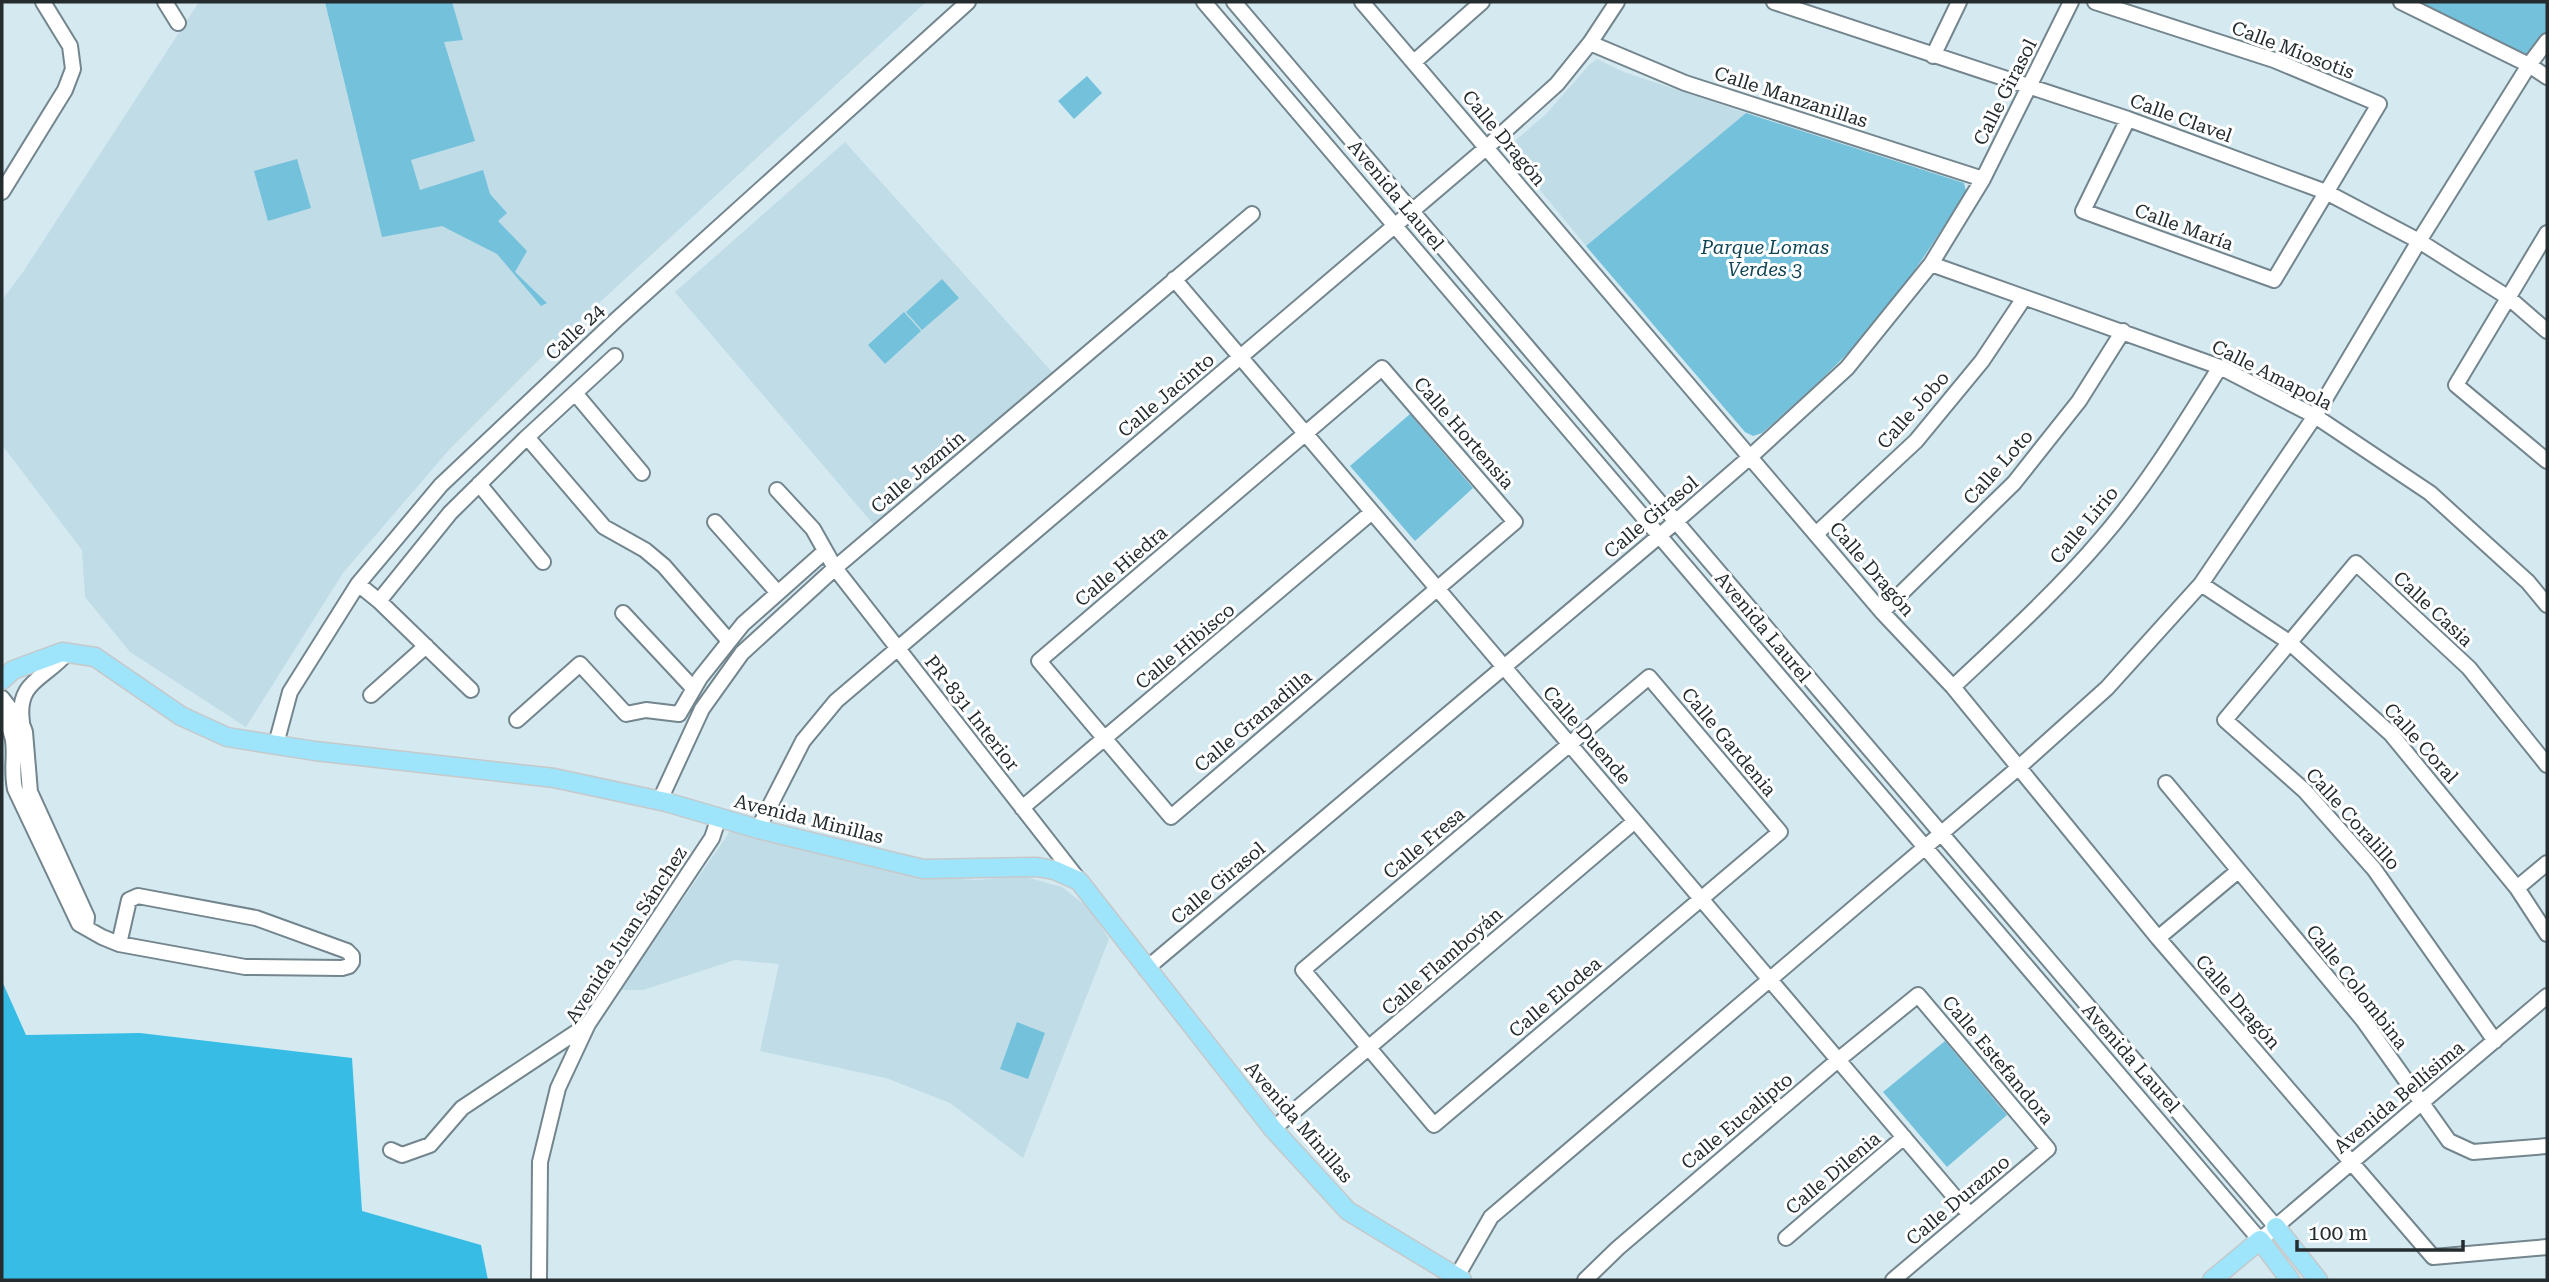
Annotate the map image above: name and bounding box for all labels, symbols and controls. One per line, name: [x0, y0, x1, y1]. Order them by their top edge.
street label: Calle Miosotis: [2228, 16, 2358, 84]
street label: Calle Girasol: [1968, 35, 2042, 149]
street label: Calle Manzanillas: [1711, 61, 1871, 133]
street label: Calle Dragón: [1457, 86, 1551, 190]
street label: Calle Clavel: [2127, 89, 2235, 147]
street label: Avenida Laurel: [1343, 135, 1449, 255]
street label: Calle María: [2132, 199, 2237, 256]
park label: Parque Lomas Verdes 3: [1700, 236, 1829, 281]
street label: Calle 24: [541, 299, 609, 365]
street label: Calle Amapola: [2208, 335, 2337, 416]
street label: Calle Jacinto: [1113, 348, 1219, 442]
street label: Calle Jobo: [1872, 366, 1954, 454]
street label: Calle Hortensia: [1409, 372, 1519, 494]
street label: Calle Loto: [1958, 425, 2038, 509]
street label: Calle Jazmín: [866, 426, 970, 518]
street label: Calle Girasol: [1599, 471, 1703, 563]
street label: Calle Lirio: [2045, 482, 2123, 568]
street label: Calle Dragón: [1825, 517, 1919, 621]
street label: Calle Hiedra: [1070, 520, 1172, 611]
street label: Calle Casia: [2389, 566, 2478, 652]
street label: Avenida Laurel: [1710, 567, 1816, 687]
street label: Calle Hibisco: [1131, 598, 1239, 694]
street label: PR-831 Interior: [920, 651, 1024, 775]
street label: Calle Granadilla: [1190, 665, 1317, 777]
street label: Calle Duende: [1538, 681, 1636, 789]
street label: Calle Gardenia: [1677, 683, 1782, 802]
street label: Calle Coral: [2379, 698, 2463, 788]
street label: Calle Coralillo: [2301, 763, 2405, 875]
street label: Avenida Minillas: [732, 789, 886, 849]
street label: Calle Fresa: [1379, 802, 1470, 884]
street label: Calle Girasol: [1166, 837, 1270, 929]
street label: Avenida Juan Sánchez: [560, 842, 692, 1028]
street label: Calle Flamboyán: [1377, 902, 1507, 1020]
street label: Calle Colombina: [2301, 920, 2413, 1054]
street label: Calle Dragón: [2191, 950, 2285, 1054]
street label: Calle Elodea: [1504, 951, 1606, 1042]
street label: Calle Estefandora: [1937, 991, 2059, 1130]
street label: Avenida Laurel: [2077, 999, 2185, 1117]
street label: Avenida Bellísima: [2329, 1035, 2469, 1158]
street label: Avenida Minillas: [1240, 1057, 1358, 1187]
street label: Calle Eucalipto: [1676, 1068, 1798, 1174]
street label: Calle Dilenia: [1781, 1126, 1886, 1219]
street label: Calle Durazno: [1901, 1150, 2015, 1250]
scale bar: [2297, 1208, 2463, 1252]
text: 100 m: [2308, 1221, 2368, 1245]

